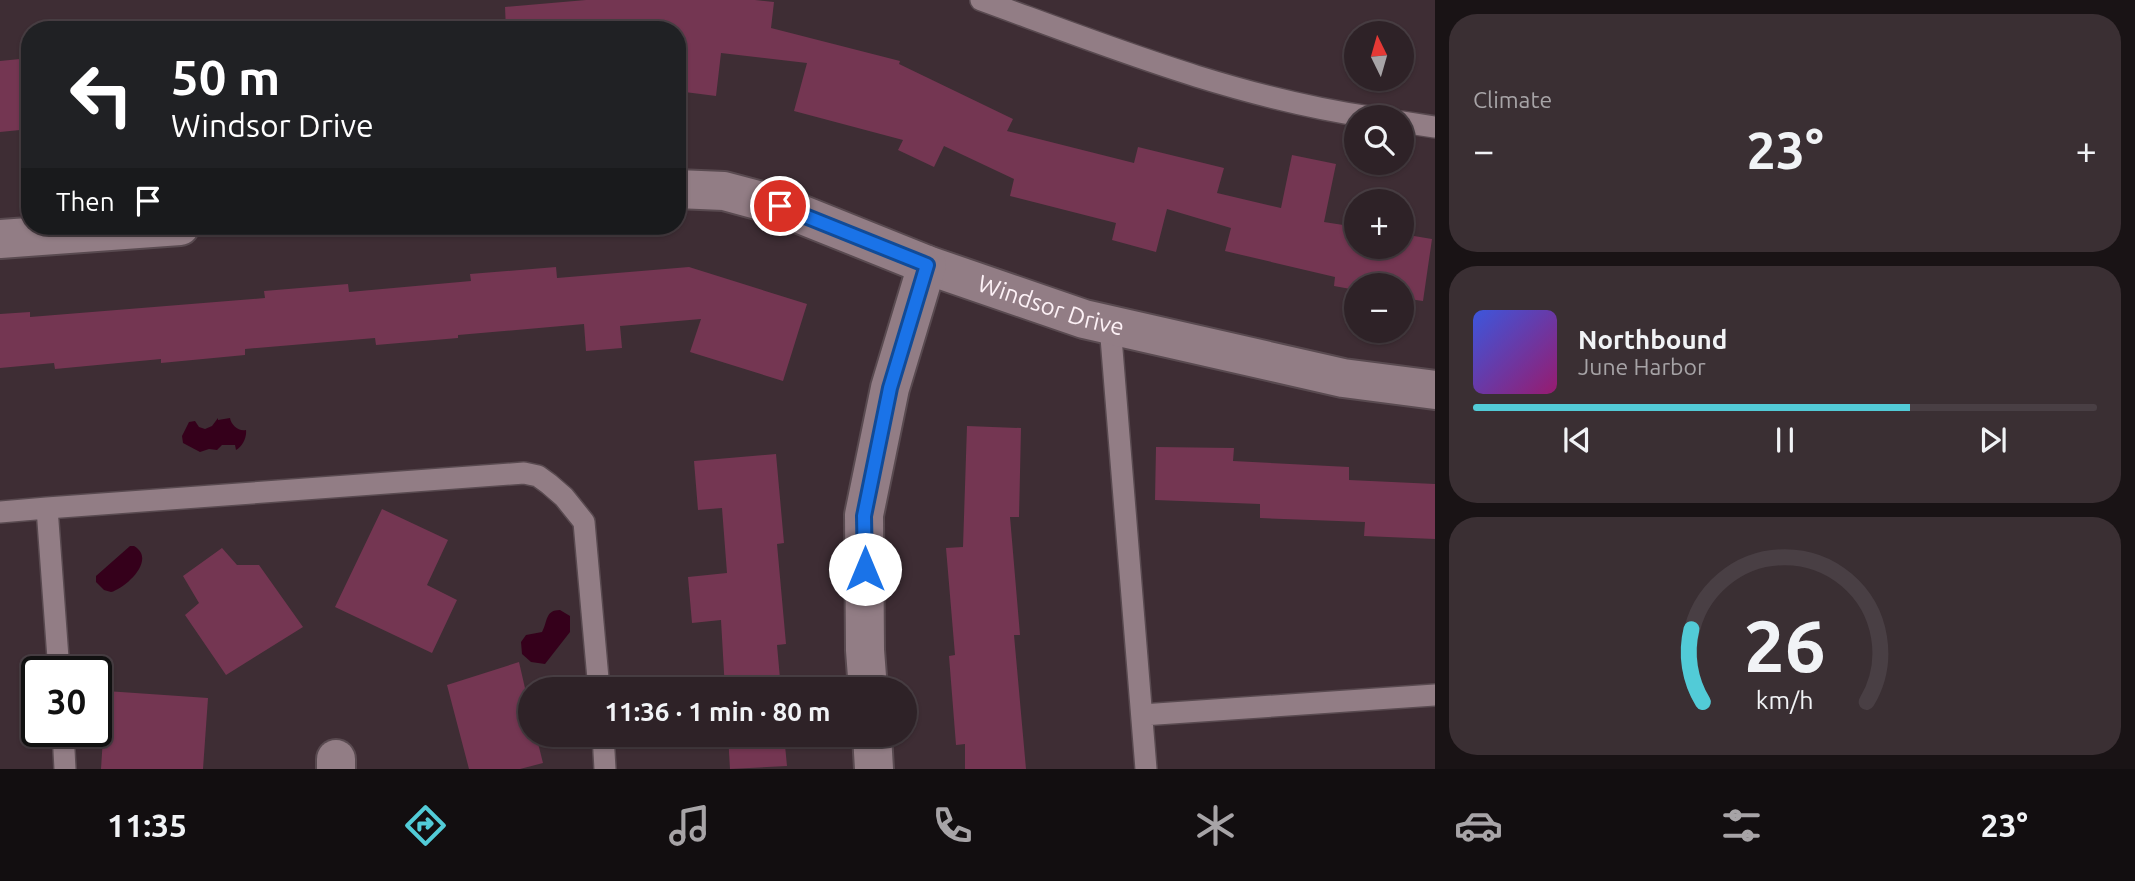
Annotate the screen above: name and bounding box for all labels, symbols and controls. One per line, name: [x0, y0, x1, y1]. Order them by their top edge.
north arrow: [1344, 21, 1414, 91]
map controls: [1344, 21, 1414, 343]
icon: left: [56, 49, 147, 140]
text: 50 m: [171, 49, 280, 104]
text: Climate: [1473, 87, 1552, 112]
button: search: [1344, 105, 1414, 175]
text: Windsor Drive: [171, 107, 374, 143]
text: 23°: [1746, 121, 1824, 179]
text: −: [1473, 129, 1494, 171]
text: +: [2076, 129, 2097, 171]
pin: [750, 176, 810, 236]
icon: arrive: [129, 182, 167, 220]
text: Then: [56, 187, 115, 216]
icon: arrive: [761, 187, 799, 225]
button: +: [1344, 189, 1414, 259]
street label: Windsor Drive: [974, 269, 1127, 341]
button: −: [1344, 273, 1414, 343]
text: Northbound: [1578, 325, 1727, 354]
text: June Harbor: [1578, 354, 1706, 379]
icon: previous: [1558, 421, 1596, 459]
icon: pause: [1766, 421, 1804, 459]
icon: next: [1974, 421, 2012, 459]
position arrow: [828, 532, 902, 606]
text: 26: [1744, 605, 1826, 687]
speed limit sign: 30: [21, 656, 112, 747]
text: km/h: [1756, 686, 1814, 714]
text: 11:36 · 1 min · 80 m: [604, 697, 831, 726]
icon: directions: [401, 801, 450, 850]
icon: music: [665, 801, 714, 850]
icon: phone: [928, 801, 977, 850]
icon: climate: [1191, 801, 1240, 850]
icon: car: [1454, 801, 1503, 850]
icon: filters: [1717, 801, 1766, 850]
text: 11:35: [107, 807, 187, 843]
text: 23°: [1980, 807, 2028, 843]

